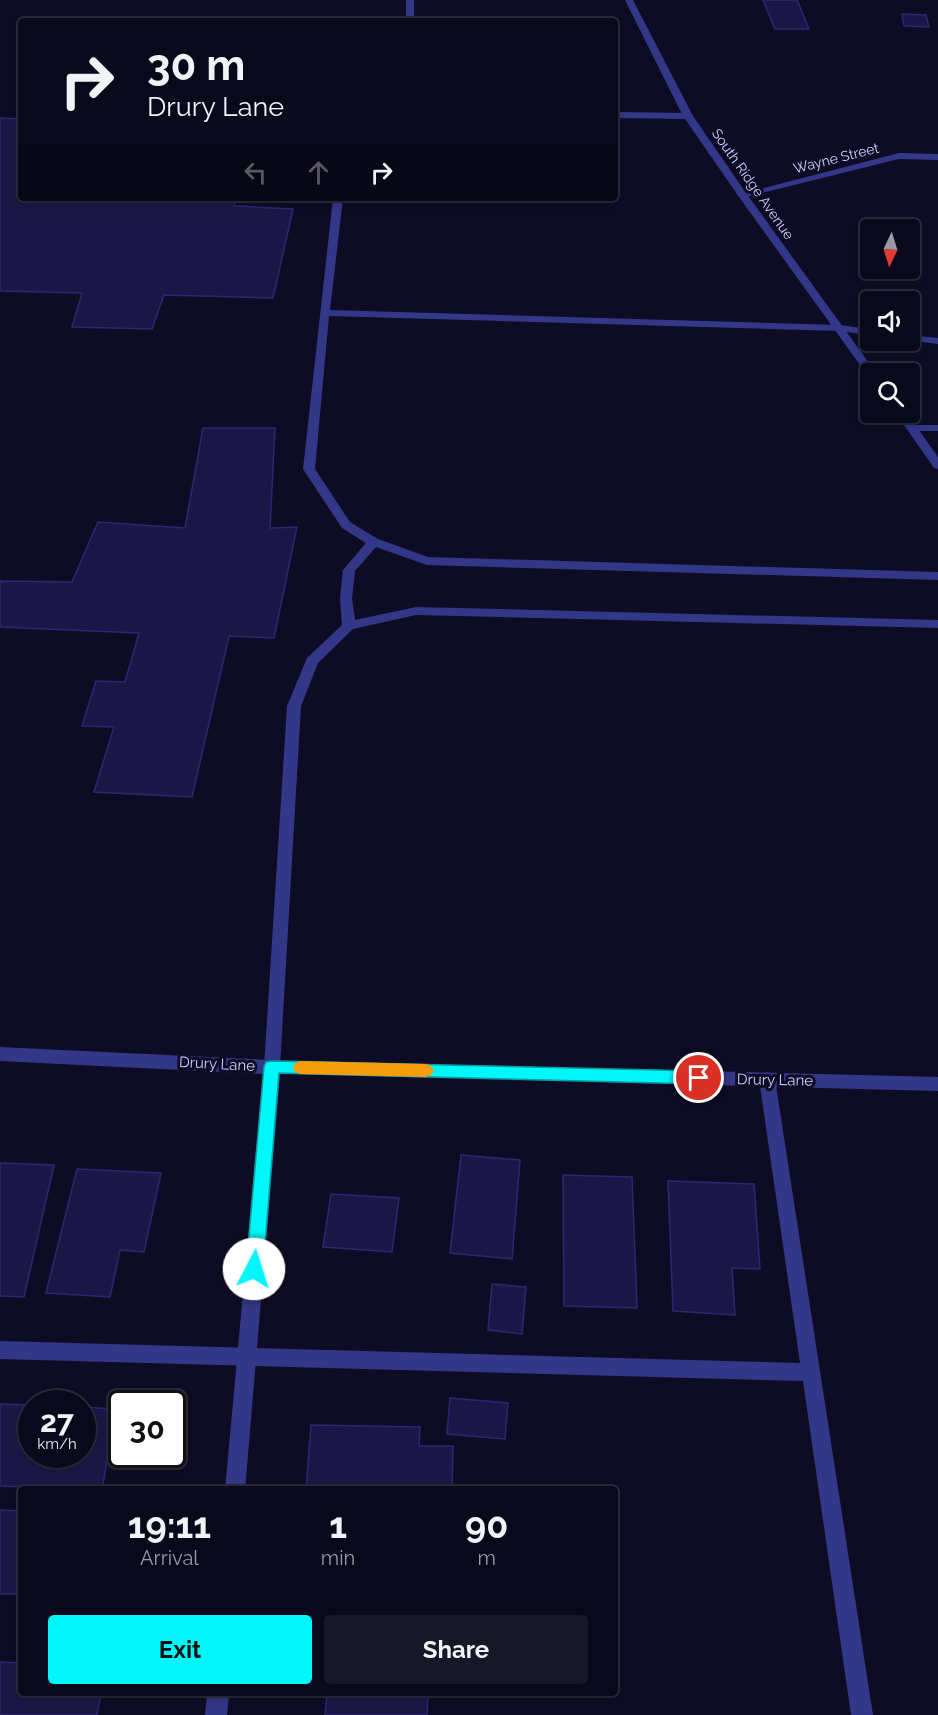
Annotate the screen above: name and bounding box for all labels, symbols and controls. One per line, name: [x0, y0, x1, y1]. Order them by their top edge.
text: 30 m: [147, 41, 245, 90]
icon: right: [48, 42, 126, 120]
text: Drury Lane: [147, 91, 284, 122]
street label: South Ridge Avenue: [709, 126, 797, 242]
street label: Wayne Street: [792, 140, 881, 176]
icon: left: [239, 156, 272, 189]
icon: ahead: [302, 156, 335, 189]
icon: right: [365, 156, 398, 189]
north arrow: [860, 219, 920, 279]
map controls: [860, 219, 920, 423]
button: sound: [860, 291, 920, 351]
button: search: [860, 363, 920, 423]
pin: [673, 1052, 724, 1103]
street label: Drury Lane: [178, 1053, 256, 1075]
icon: arrive: [682, 1061, 715, 1094]
street label: Drury Lane: [737, 1070, 813, 1090]
position arrow: [222, 1237, 286, 1301]
speed limit sign: 30: [108, 1390, 186, 1468]
text: 27: [40, 1404, 74, 1439]
text: km/h: [37, 1435, 77, 1453]
text: 19:11: [128, 1504, 211, 1546]
text: 1: [329, 1504, 347, 1546]
text: 90: [465, 1504, 508, 1546]
text: Arrival: [140, 1546, 199, 1570]
text: min: [321, 1546, 355, 1570]
text: m: [477, 1546, 496, 1570]
button: Exit: [48, 1615, 312, 1684]
button: Share: [324, 1615, 588, 1684]

